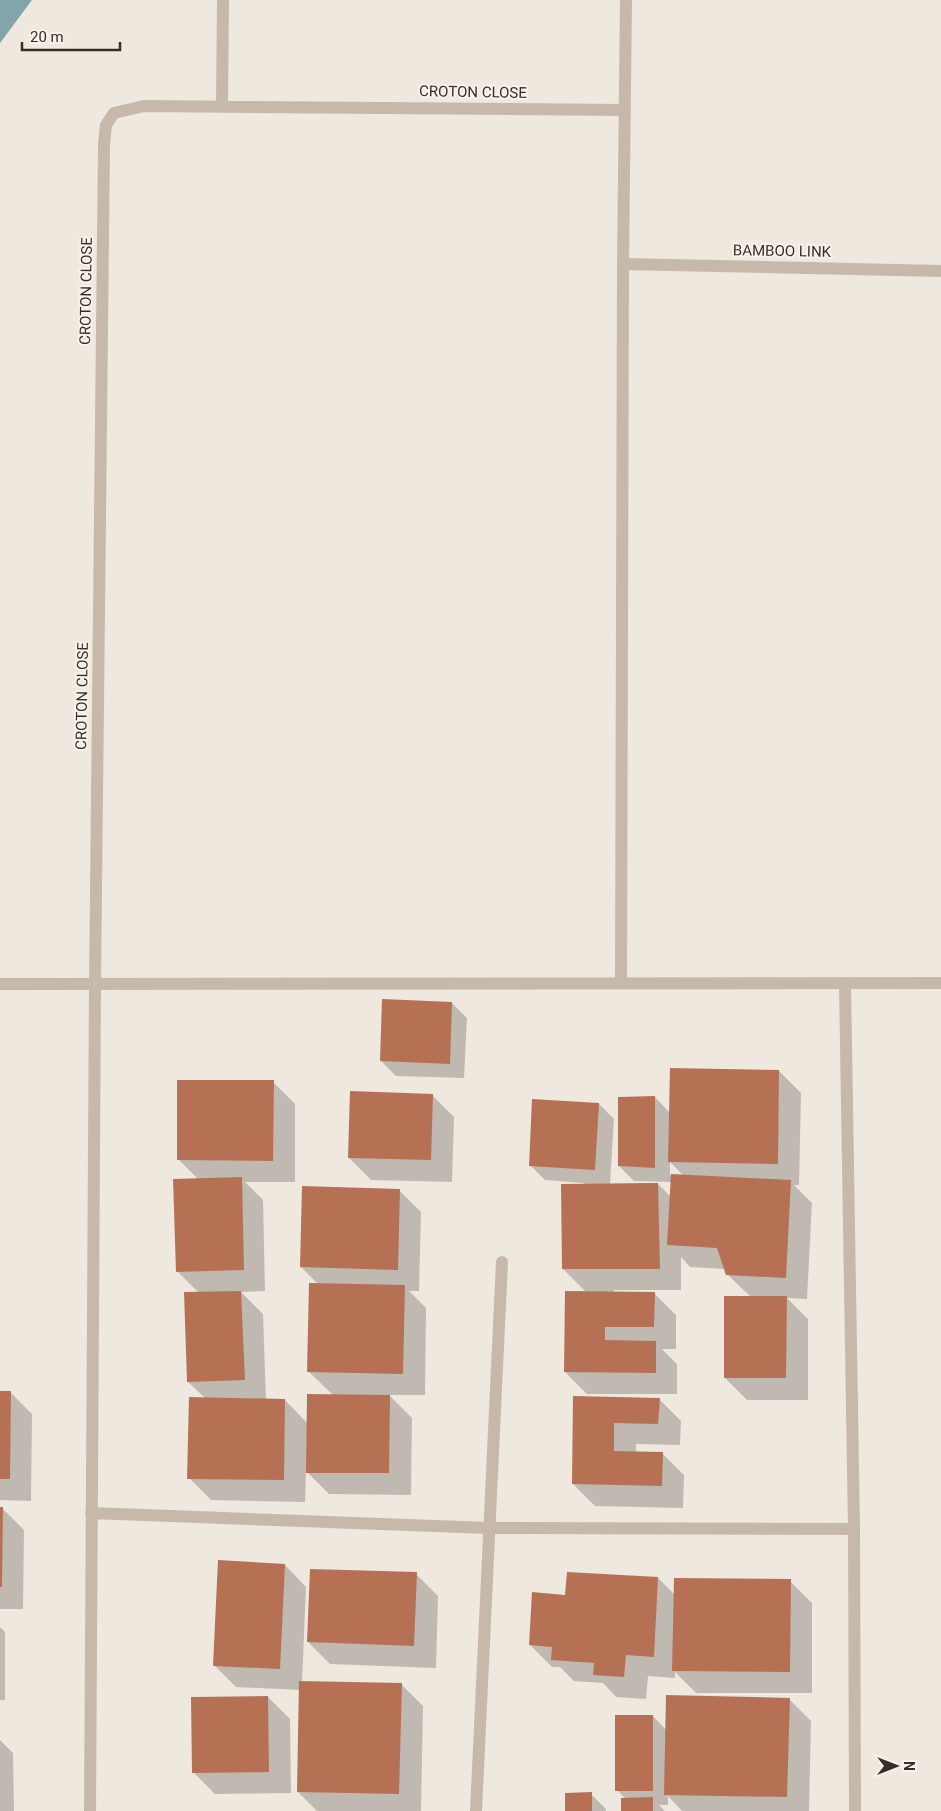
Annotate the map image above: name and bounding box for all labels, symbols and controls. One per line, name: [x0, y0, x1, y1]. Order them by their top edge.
scale bar: [22, 20, 120, 52]
text: 20 m: [30, 28, 64, 46]
street label: CROTON CLOSE: [419, 82, 527, 102]
street label: CROTON CLOSE: [76, 237, 96, 345]
street label: BAMBOO LINK: [733, 241, 832, 261]
street label: CROTON CLOSE: [72, 642, 92, 750]
north arrow: [871, 1741, 921, 1791]
text: N: [901, 1761, 917, 1771]

